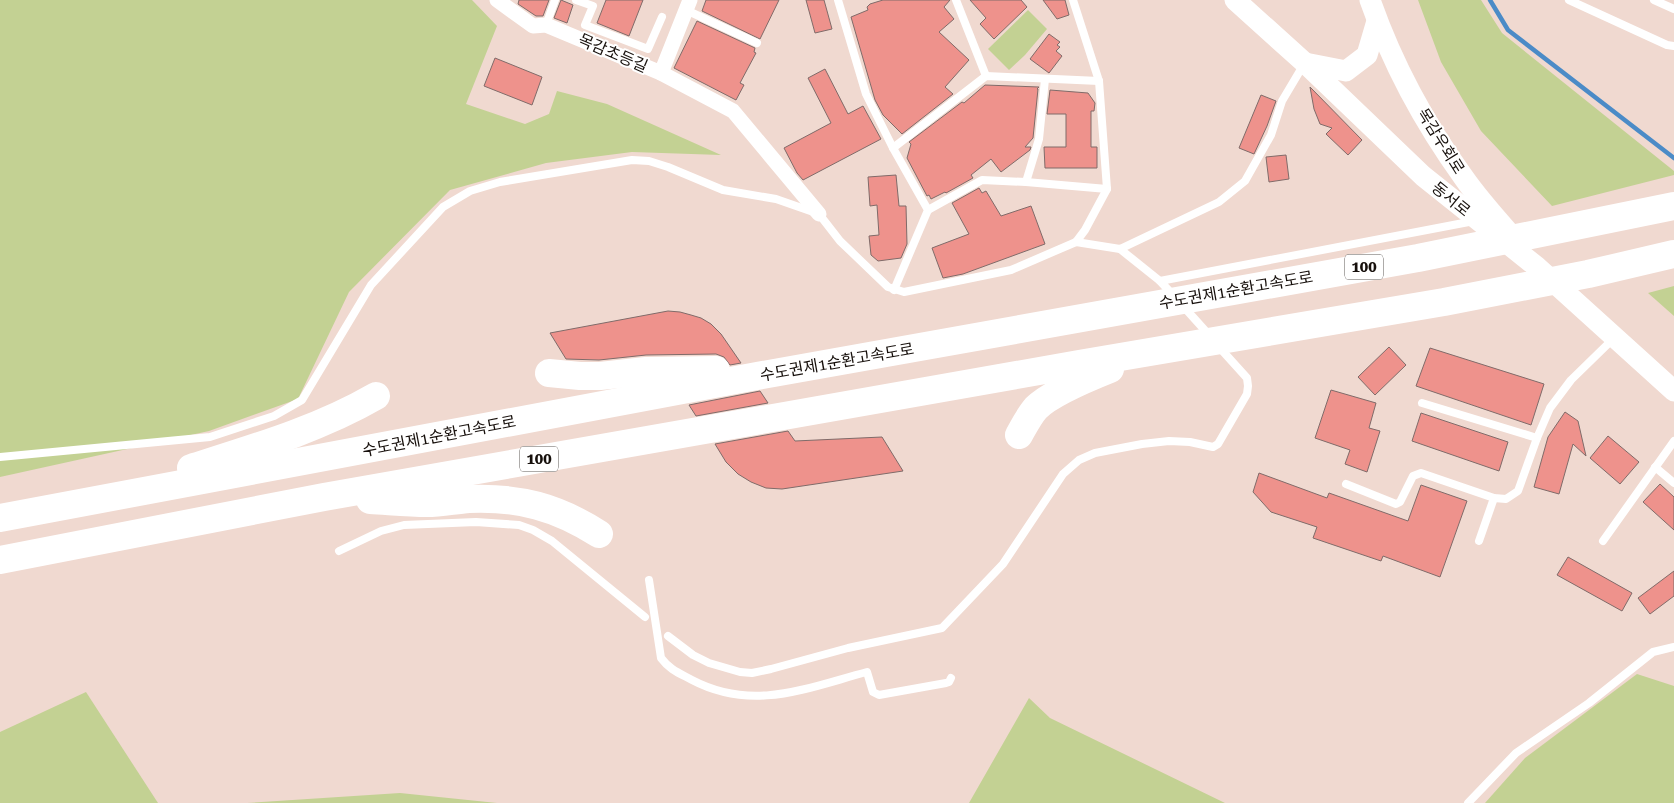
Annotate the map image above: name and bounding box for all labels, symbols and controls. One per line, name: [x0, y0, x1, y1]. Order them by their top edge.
street label: 목감초등길: [575, 30, 651, 76]
street label: 목감우회로: [1413, 105, 1469, 177]
street label: 동서로: [1428, 178, 1474, 220]
road number: 100: [1345, 254, 1383, 280]
street label: 수도권제1순환고속도로: [1157, 267, 1315, 313]
street label: 수도권제1순환고속도로: [758, 339, 916, 385]
street label: 수도권제1순환고속도로: [361, 412, 518, 460]
road number: 100: [520, 446, 558, 472]

